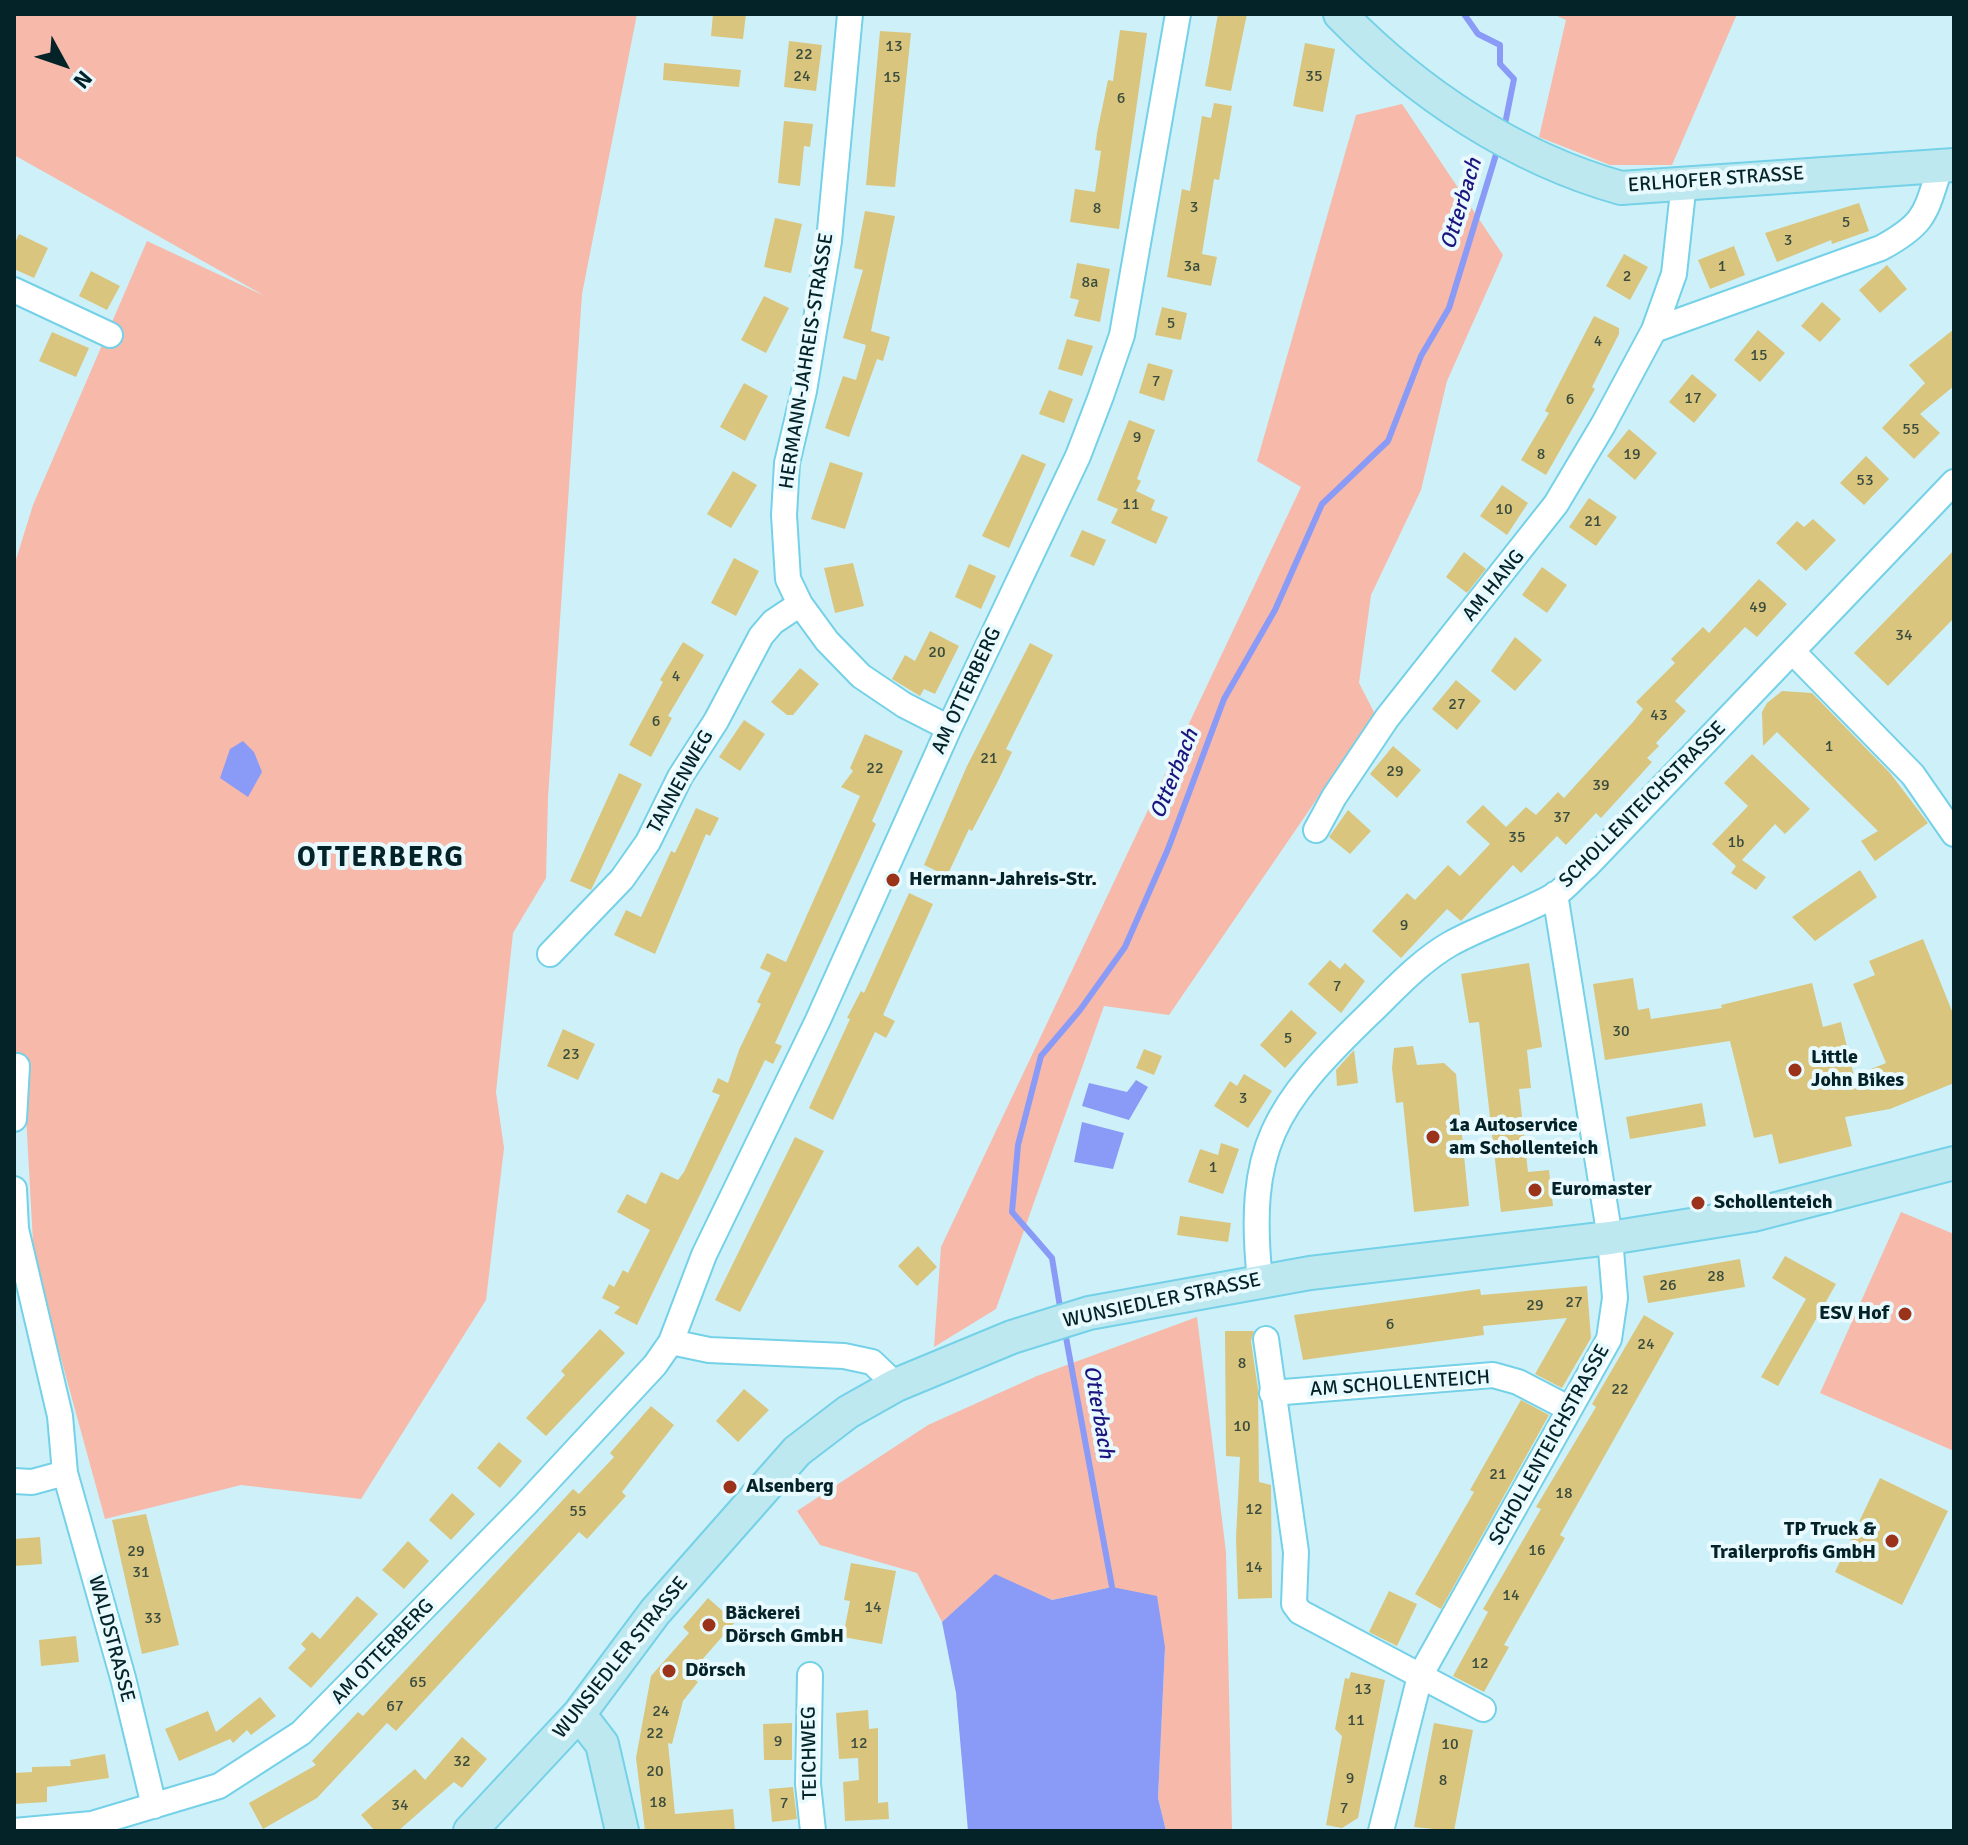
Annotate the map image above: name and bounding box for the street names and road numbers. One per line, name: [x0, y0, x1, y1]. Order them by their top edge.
street label: ERLHOFER STRASSE: [1627, 162, 1805, 198]
street label: HERMANN-JAHREIS-STRASSE: [775, 231, 839, 491]
street label: AM HANG: [1458, 545, 1530, 627]
street label: AM OTTERBERG: [927, 624, 1007, 758]
street label: SCHOLLENTEICHSTRASSE: [1555, 717, 1731, 893]
street label: TANNENWEG: [643, 726, 719, 838]
street label: WUNSIEDLER STRASSE: [1061, 1268, 1263, 1334]
street label: SCHOLLENTEICHSTRASSE: [1485, 1340, 1615, 1550]
street label: AM SCHOLLENTEICH: [1309, 1366, 1491, 1402]
street label: WUNSIEDLER STRASSE: [548, 1572, 694, 1744]
street label: WALDSTRASSE: [83, 1573, 139, 1705]
street label: AM OTTERBERG: [327, 1594, 439, 1710]
street label: TEICHWEG: [797, 1706, 823, 1800]

